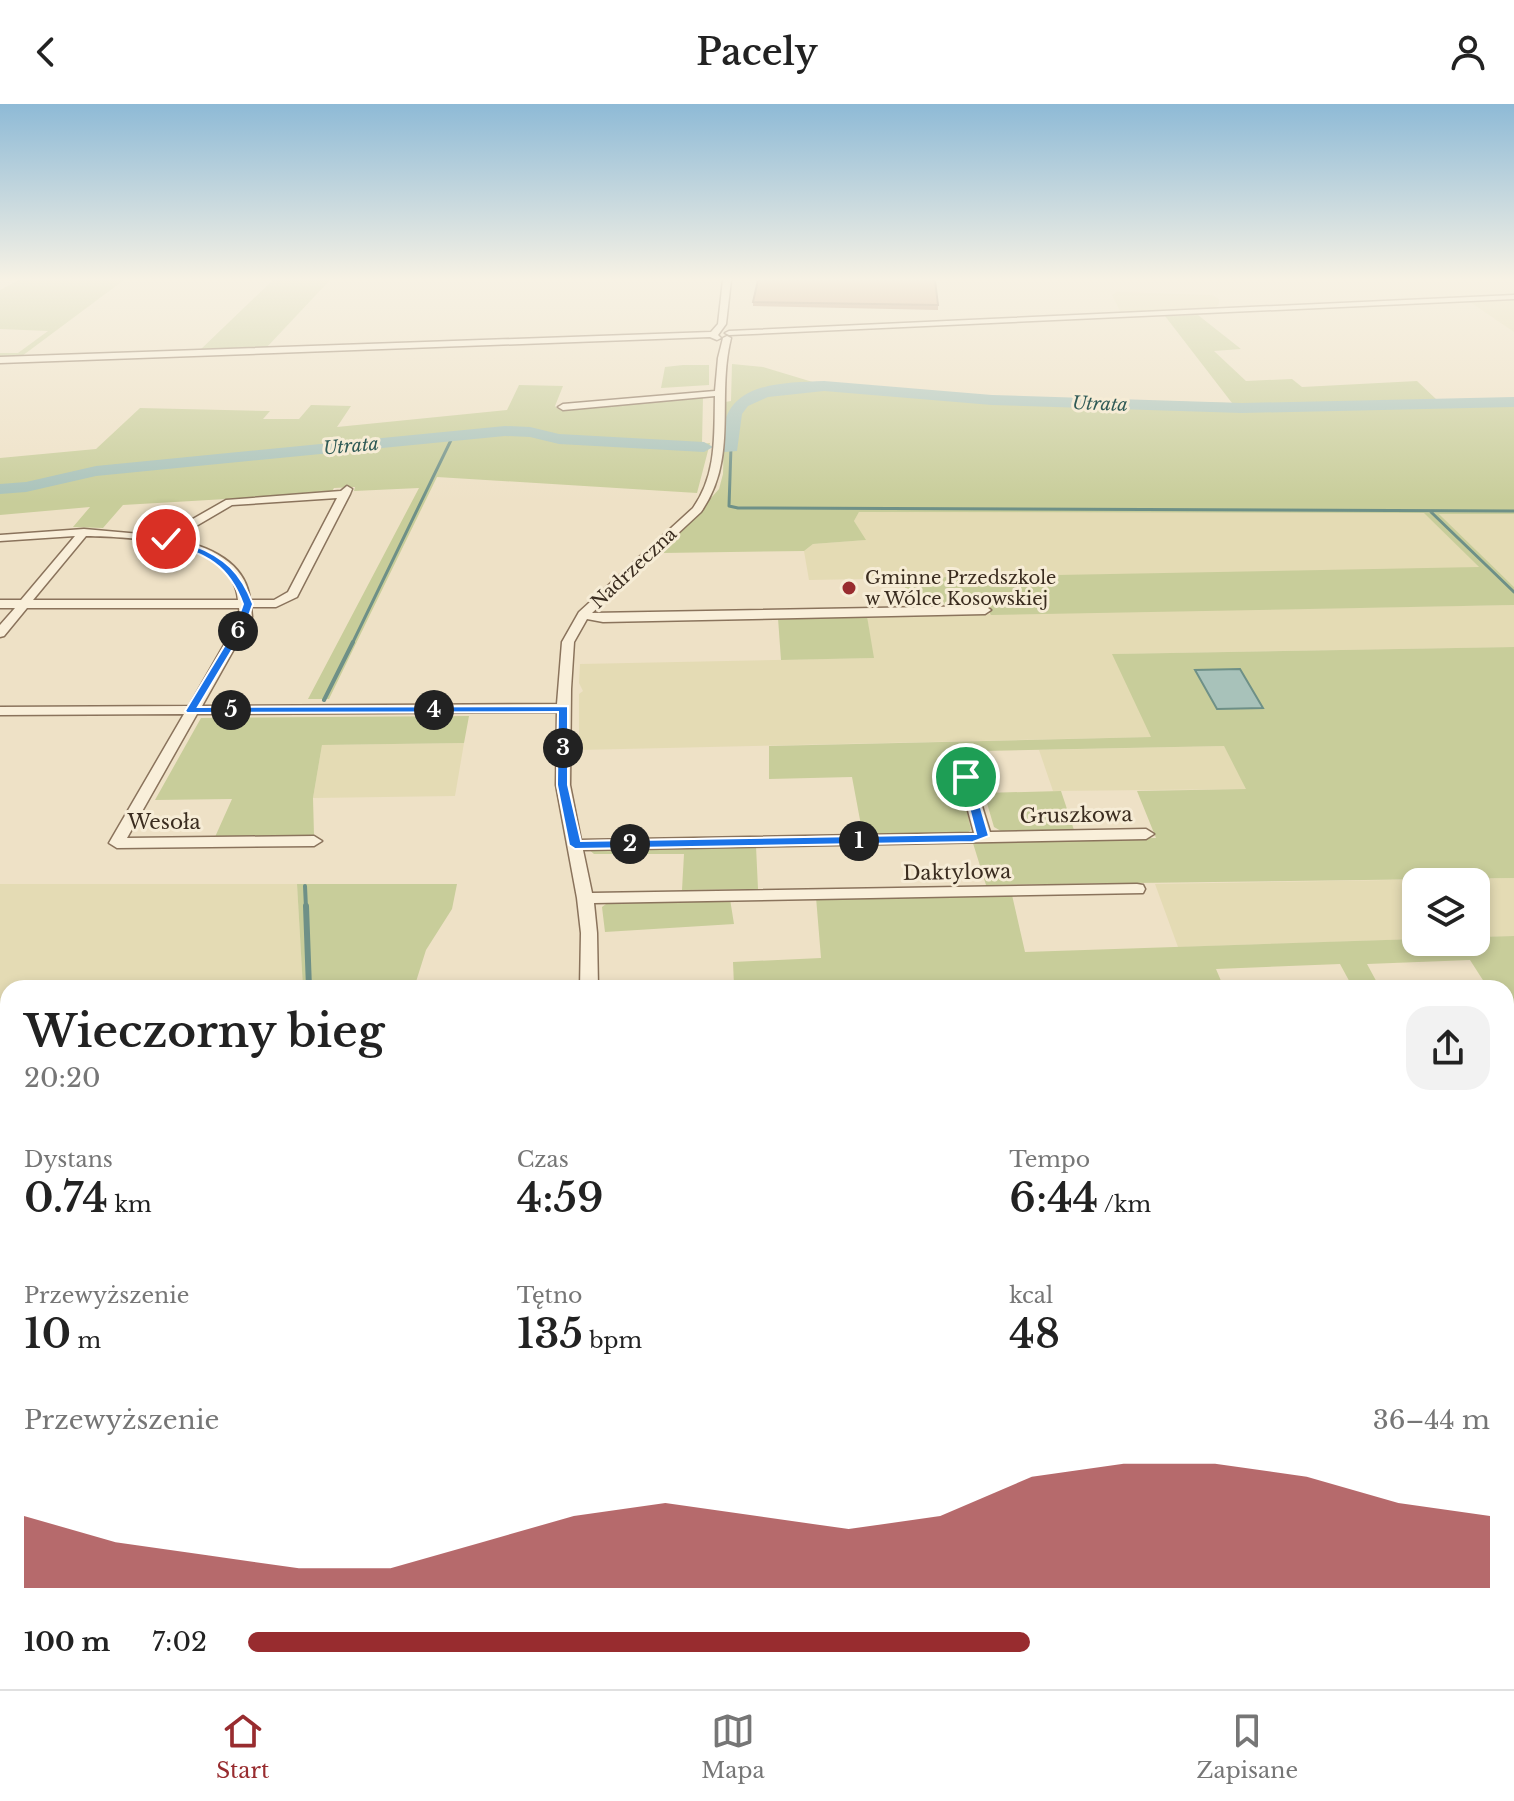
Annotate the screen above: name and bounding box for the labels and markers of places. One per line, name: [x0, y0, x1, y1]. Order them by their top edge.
pin: [132, 505, 200, 573]
place label: Gminne Przedszkole w Wólce Kosowskiej: [865, 567, 1056, 610]
marker: Gminne Przedszkole w Wólce Kosowskiej: [840, 579, 858, 597]
pin: 6: [218, 611, 258, 651]
pin: 5: [211, 690, 251, 730]
pin: 4: [414, 690, 454, 730]
pin: 3: [543, 728, 583, 768]
pin: [932, 743, 1000, 811]
pin: 1: [839, 821, 879, 861]
pin: 2: [610, 824, 650, 864]

